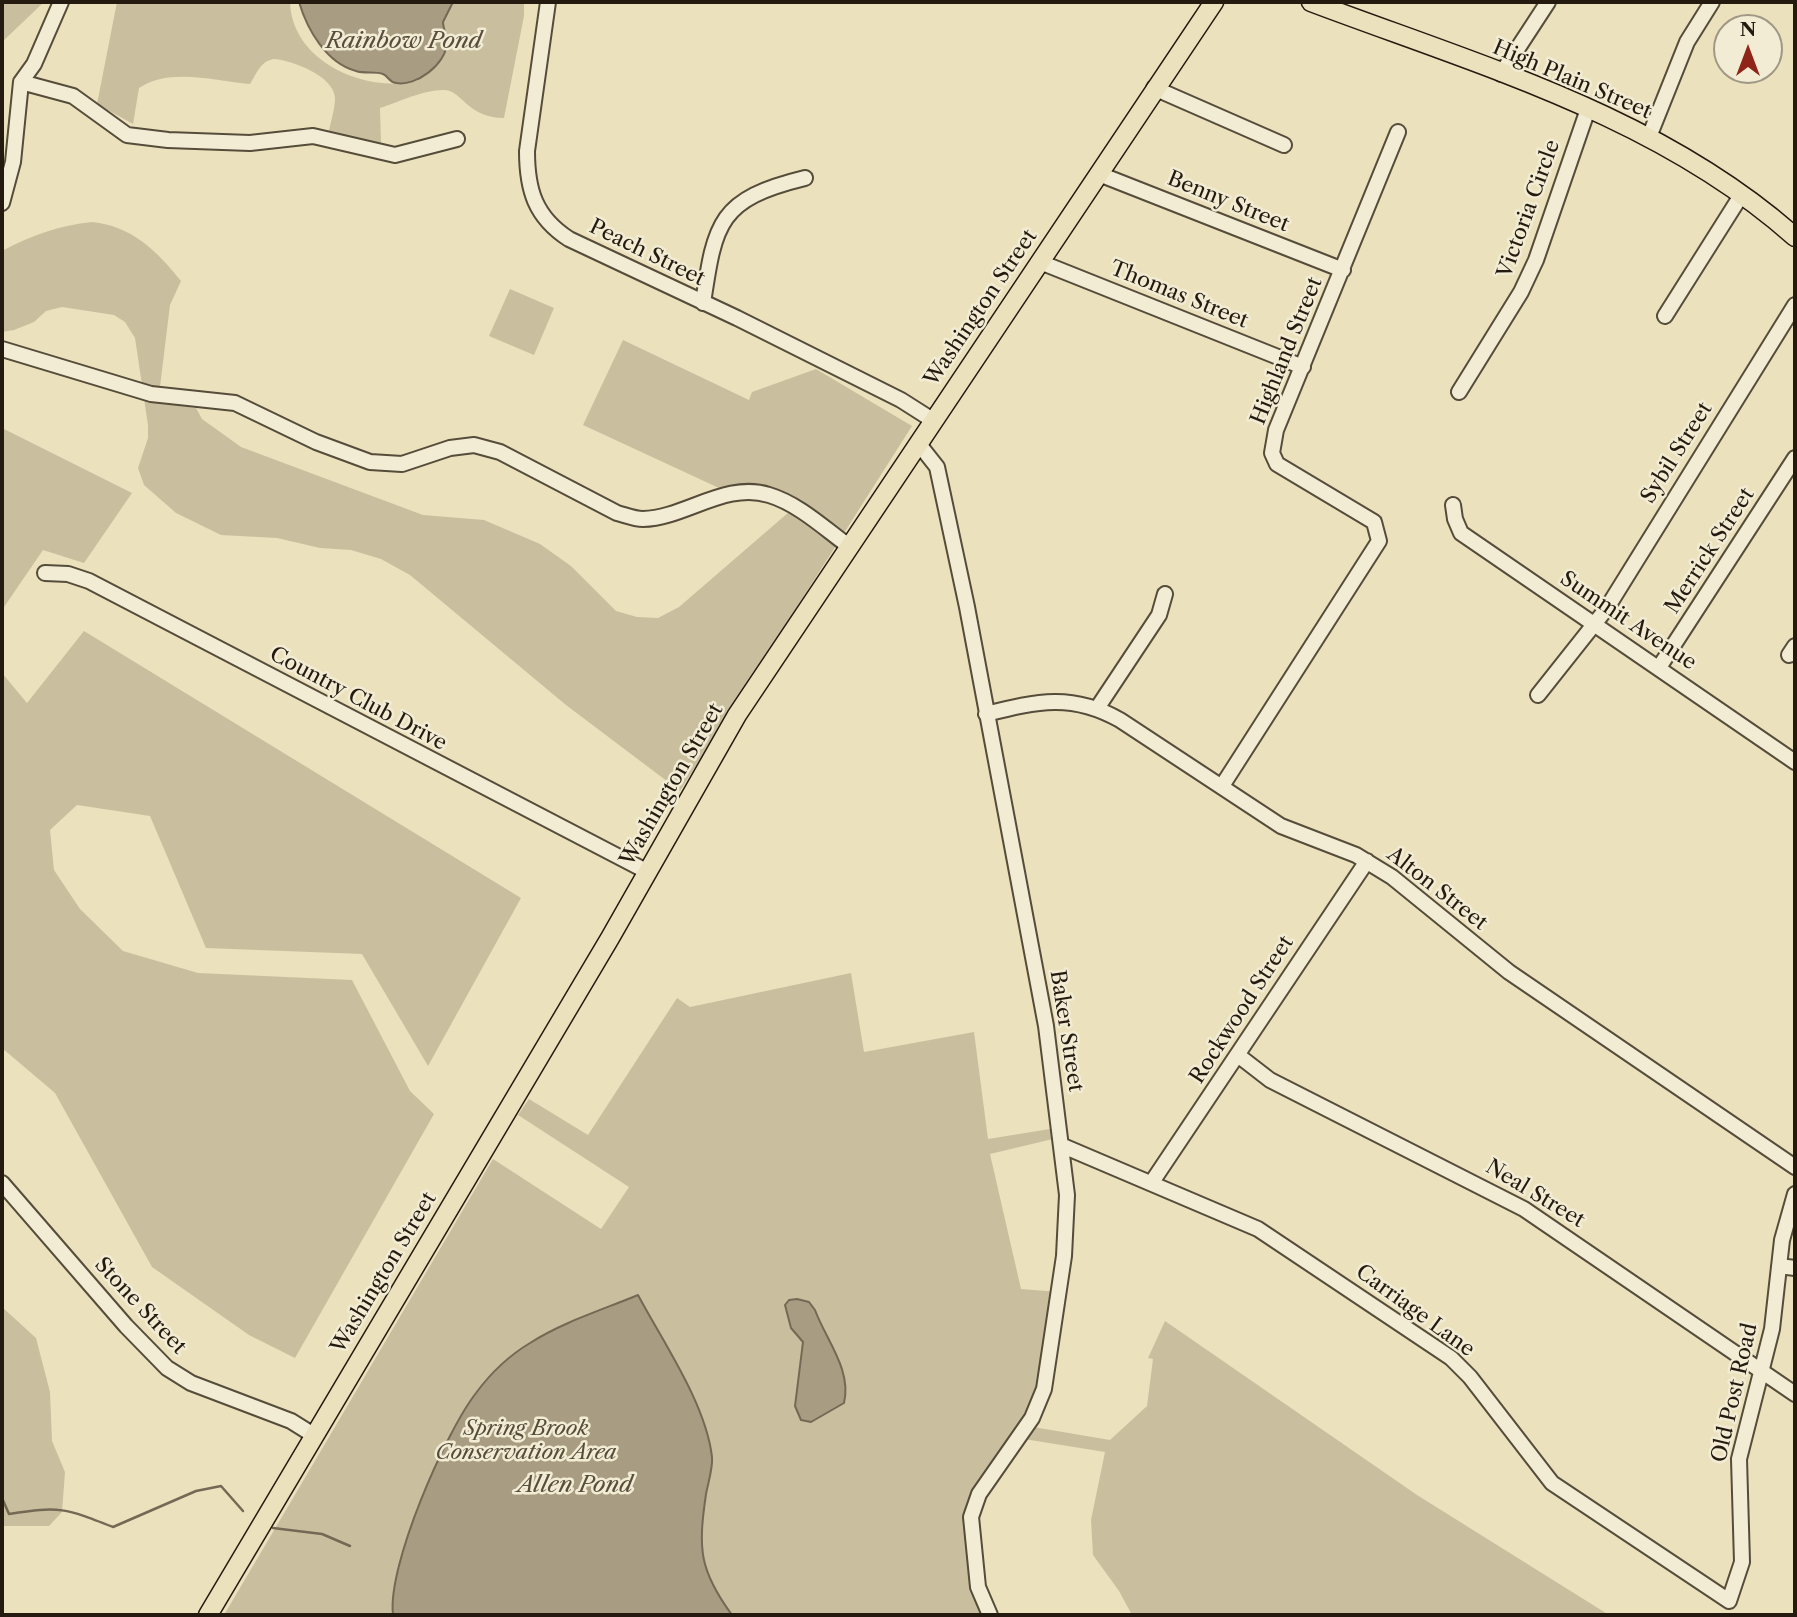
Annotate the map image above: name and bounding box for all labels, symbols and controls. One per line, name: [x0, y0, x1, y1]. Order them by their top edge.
north arrow: [1713, 14, 1783, 84]
text: N: [1740, 18, 1756, 41]
water label: Rainbow Pond: [326, 27, 482, 55]
street label: High Plain Street: [1489, 35, 1655, 125]
street label: Victoria Circle: [1492, 137, 1566, 281]
street label: Benny Street: [1163, 166, 1293, 238]
street label: Peach Street: [585, 214, 709, 292]
street label: Washington Street: [919, 225, 1043, 391]
street label: Thomas Street: [1106, 256, 1252, 334]
street label: Highland Street: [1246, 274, 1328, 428]
street label: Sybil Street: [1636, 398, 1718, 508]
street label: Merrick Street: [1660, 483, 1760, 619]
street label: Summit Avenue: [1555, 566, 1701, 676]
street label: Country Club Drive: [265, 642, 451, 756]
street label: Washington Street: [615, 699, 729, 871]
street label: Alton Street: [1382, 842, 1492, 936]
street label: Rockwood Street: [1185, 931, 1299, 1089]
street label: Baker Street: [1044, 968, 1088, 1094]
street label: Neal Street: [1481, 1155, 1589, 1233]
street label: Washington Street: [326, 1188, 442, 1358]
street label: Stone Street: [89, 1252, 191, 1360]
street label: Carriage Lane: [1351, 1260, 1479, 1362]
street label: Old Post Road: [1707, 1321, 1763, 1465]
park label: Spring Brook Conservation Area: [436, 1416, 616, 1466]
water label: Allen Pond: [517, 1471, 633, 1499]

